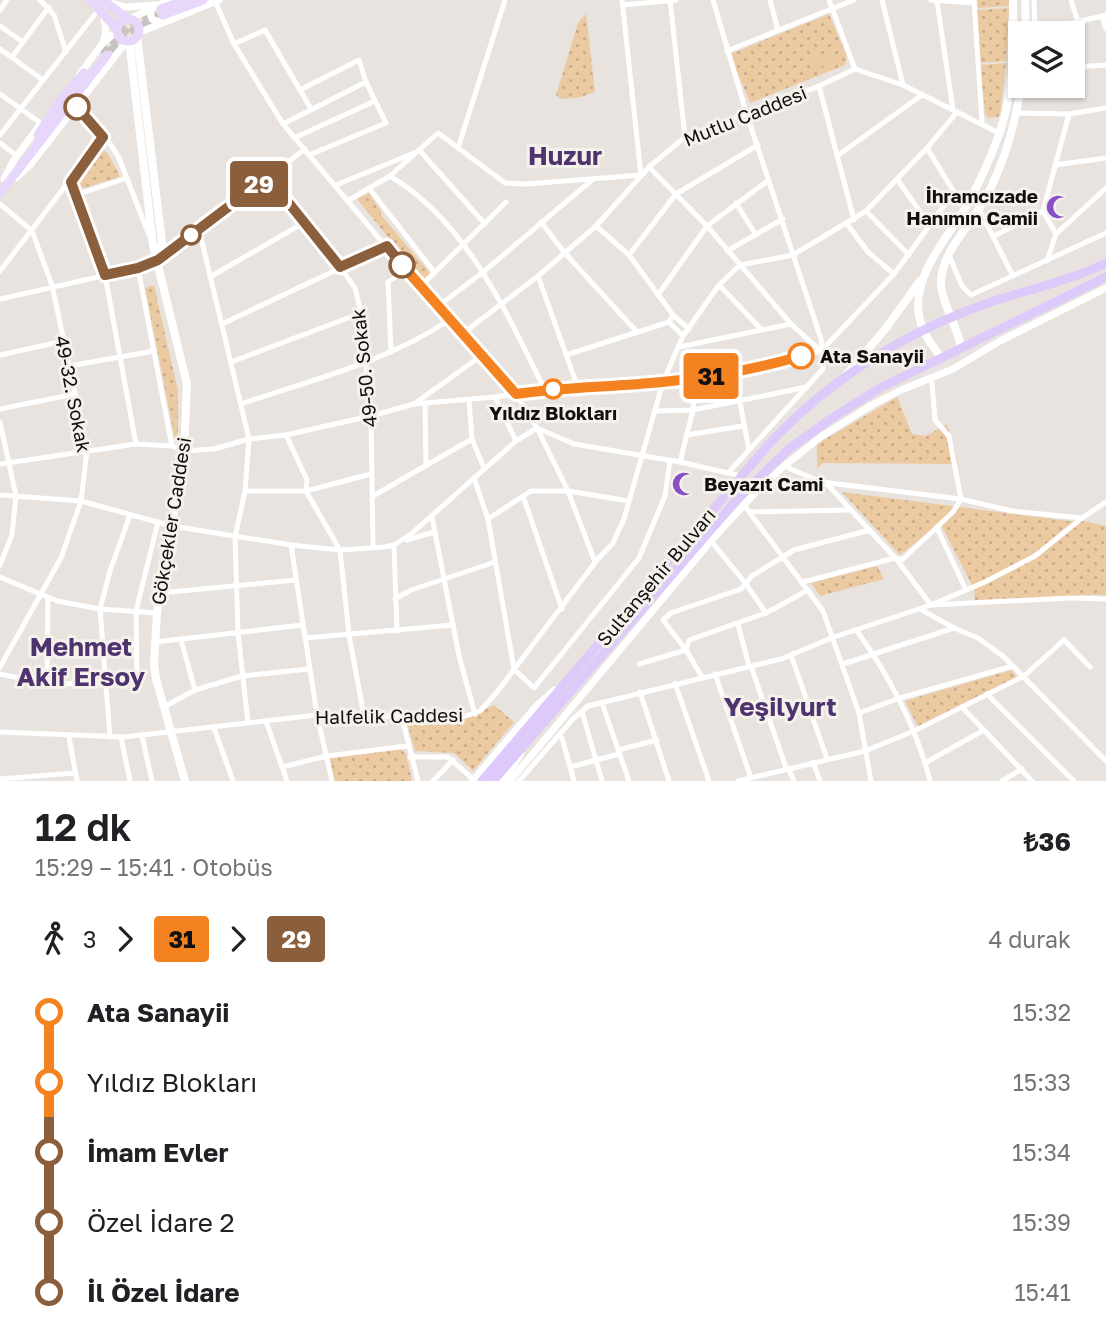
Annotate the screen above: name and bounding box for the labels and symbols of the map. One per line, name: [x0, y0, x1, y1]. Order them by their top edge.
street label: Mutlu Caddesi: [680, 80, 810, 151]
unlabelled marker: [64, 94, 90, 120]
district label: Huzur: [528, 140, 602, 171]
line badge: 29: [228, 161, 290, 207]
place label: İhramcızade Hanımın Camii: [906, 184, 1038, 229]
mosque icon: İhramcızade Hanımın Camii: [1044, 193, 1072, 221]
unlabelled marker: [181, 225, 201, 245]
unlabelled marker: [389, 252, 415, 278]
street label: 49-50. Sokak: [346, 307, 381, 428]
street label: 49-32. Sokak: [51, 334, 96, 455]
marker: Ata Sanayii: [788, 343, 814, 369]
place label: Ata Sanayii: [820, 344, 924, 367]
line badge: 31: [680, 353, 742, 399]
marker: Yıldız Blokları: [543, 379, 563, 399]
place label: Yıldız Blokları: [489, 401, 617, 424]
street label: Gökçekler Caddesi: [146, 435, 195, 606]
mosque icon: Beyazıt Cami: [670, 470, 698, 498]
place label: Beyazıt Cami: [704, 472, 824, 495]
street label: Sultanşehir Bulvarı: [591, 503, 720, 650]
district label: Mehmet Akif Ersoy: [17, 631, 146, 692]
district label: Yeşilyurt: [723, 691, 837, 722]
street label: Halfelik Caddesi: [315, 703, 463, 728]

